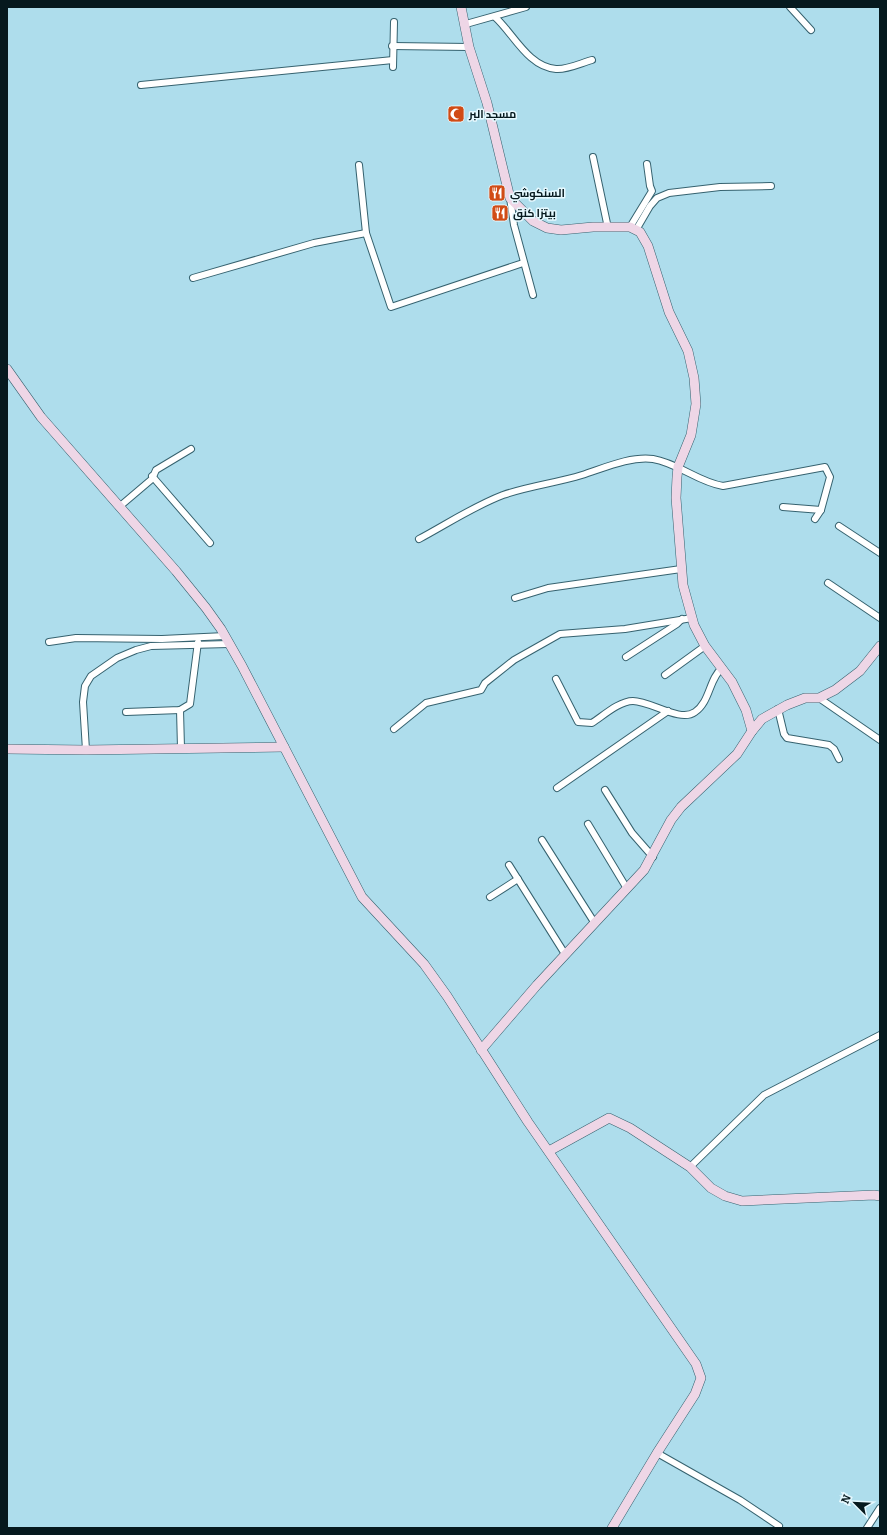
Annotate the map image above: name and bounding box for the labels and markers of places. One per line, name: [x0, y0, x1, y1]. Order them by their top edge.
mosque icon: مسجد البر: [446, 104, 466, 124]
place label: مسجد البر: [468, 108, 516, 121]
restaurant icon: السنكوشي: [487, 183, 507, 203]
place label: السنكوشي: [510, 187, 565, 203]
restaurant icon: بيتزا كنق: [490, 203, 510, 223]
place label: بيتزا كنق: [513, 207, 556, 221]

